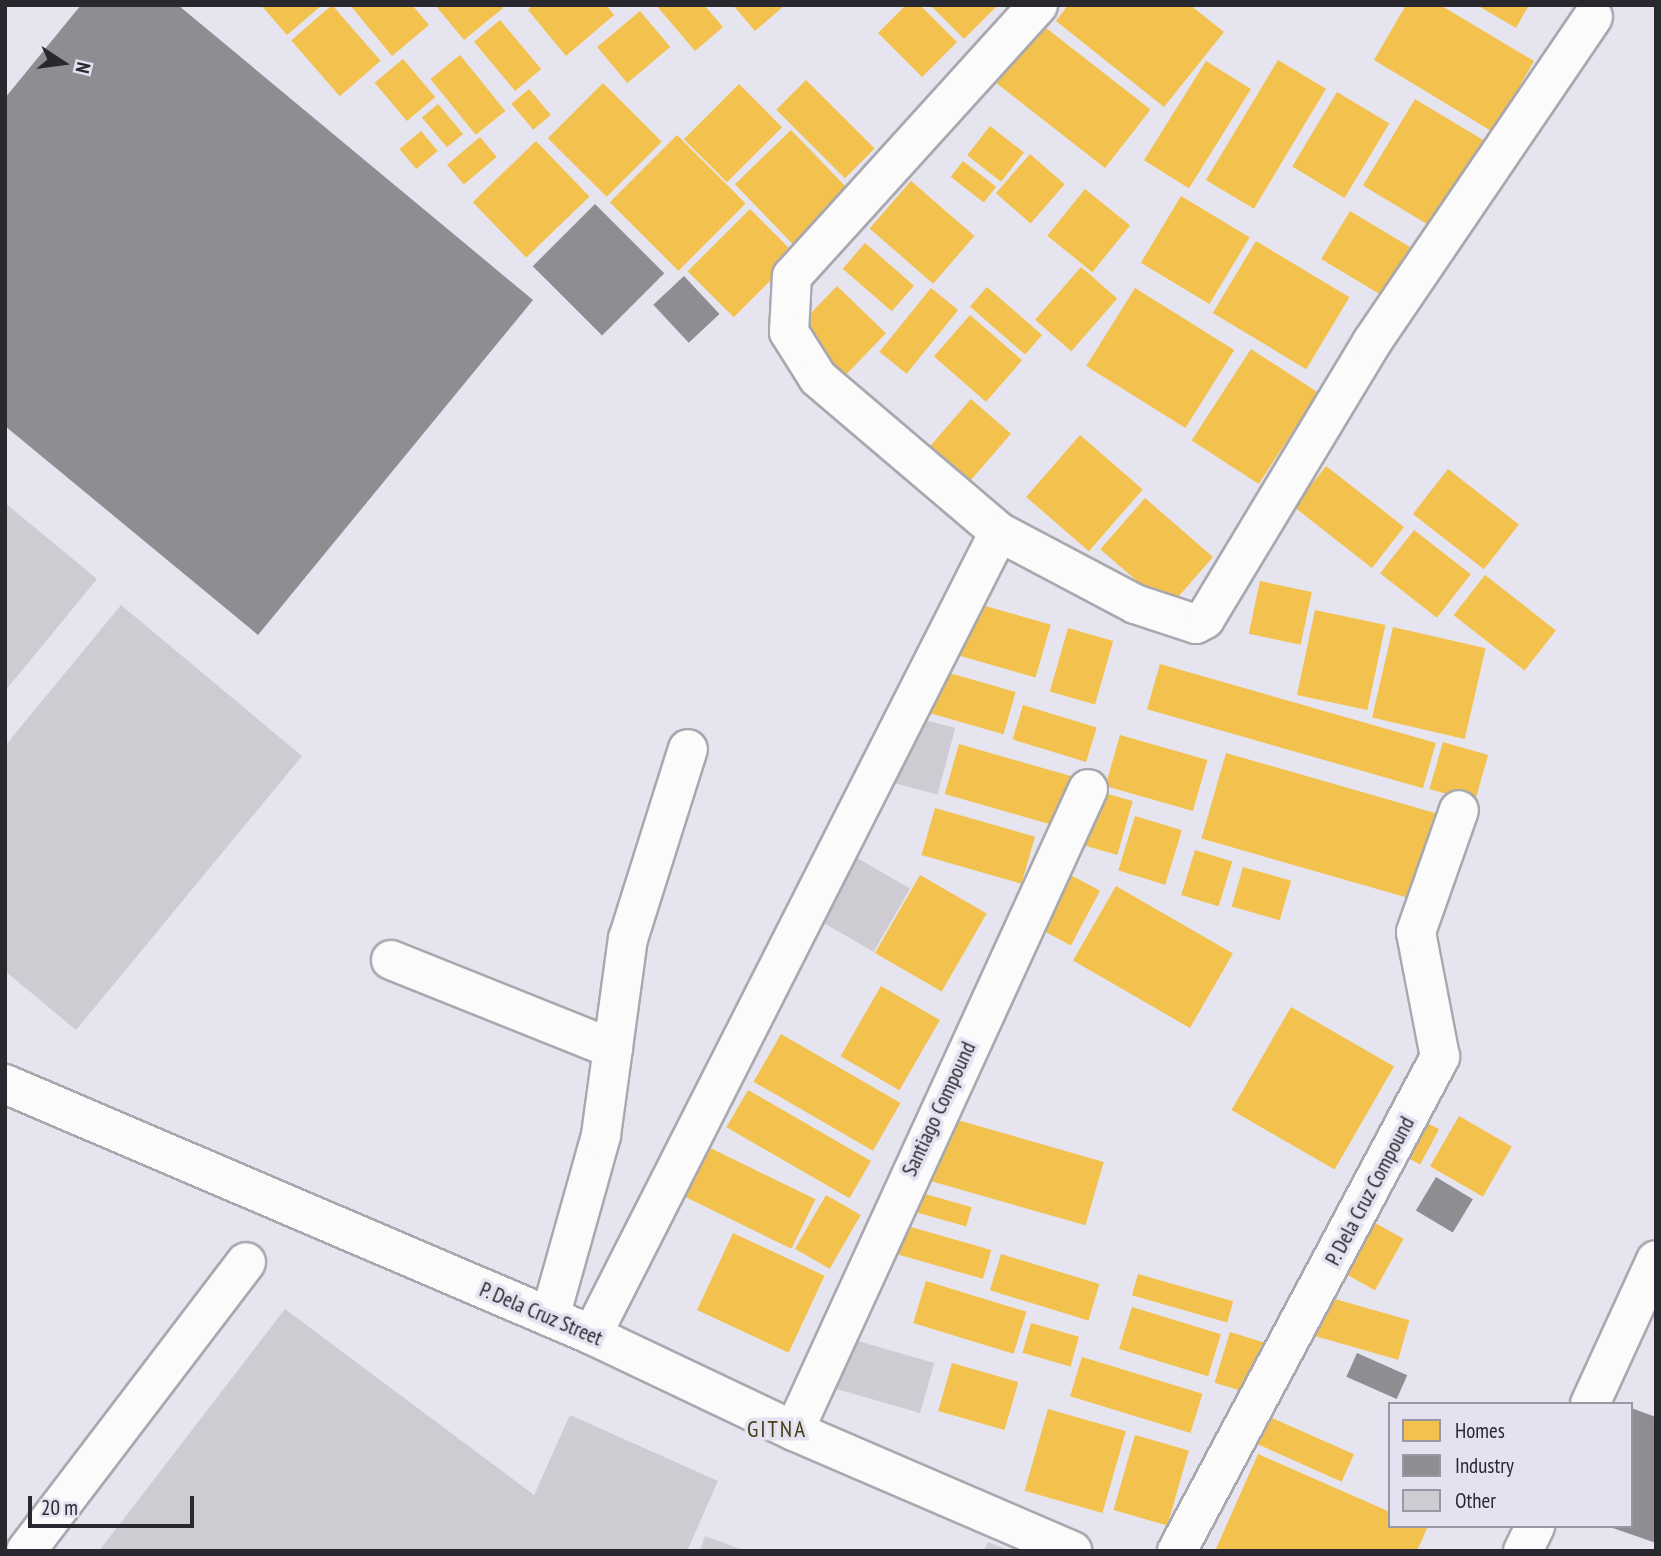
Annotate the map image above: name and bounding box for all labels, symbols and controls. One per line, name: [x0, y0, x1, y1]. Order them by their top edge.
north arrow: [28, 28, 98, 98]
text: N: [71, 60, 96, 75]
street label: Santiago Compound: [897, 1038, 981, 1180]
street label: P. Dela Cruz Compound: [1320, 1112, 1420, 1270]
street label: P. Dela Cruz Street: [475, 1276, 607, 1352]
legend: [1388, 1402, 1633, 1528]
district label: GITNA: [748, 1415, 806, 1443]
text: Homes: [1455, 1417, 1505, 1444]
text: Industry: [1455, 1452, 1514, 1479]
scale bar: [32, 1482, 198, 1526]
text: Other: [1455, 1487, 1496, 1514]
text: 20 m: [41, 1494, 78, 1521]

